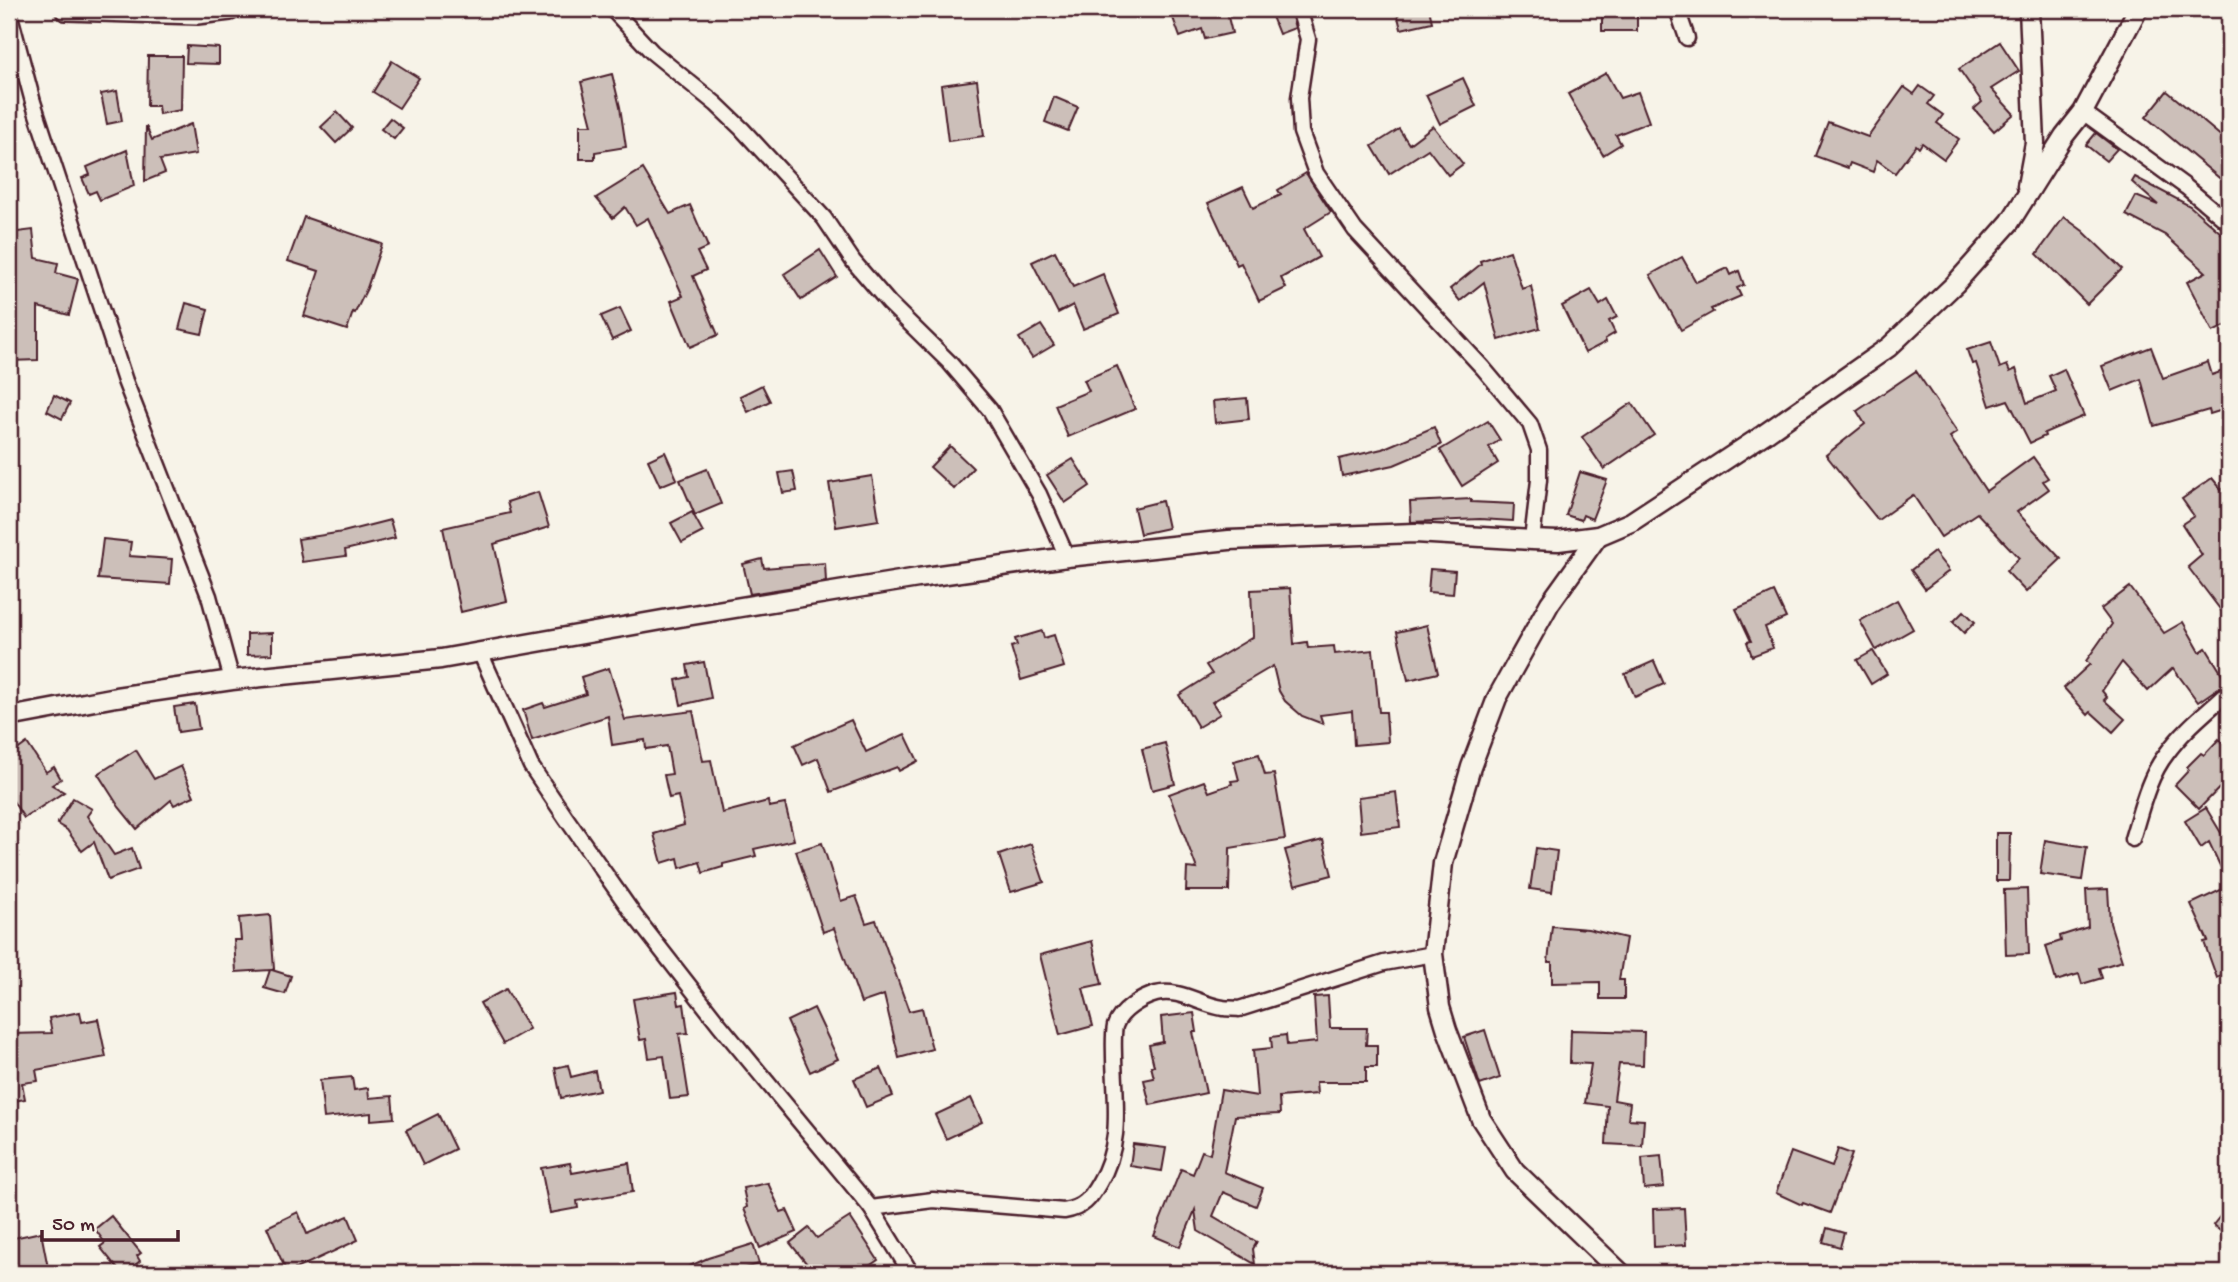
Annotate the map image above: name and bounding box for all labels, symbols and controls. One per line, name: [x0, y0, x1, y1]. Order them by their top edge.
scale bar: [42, 1198, 178, 1242]
text: 50 m: [52, 1214, 95, 1239]

